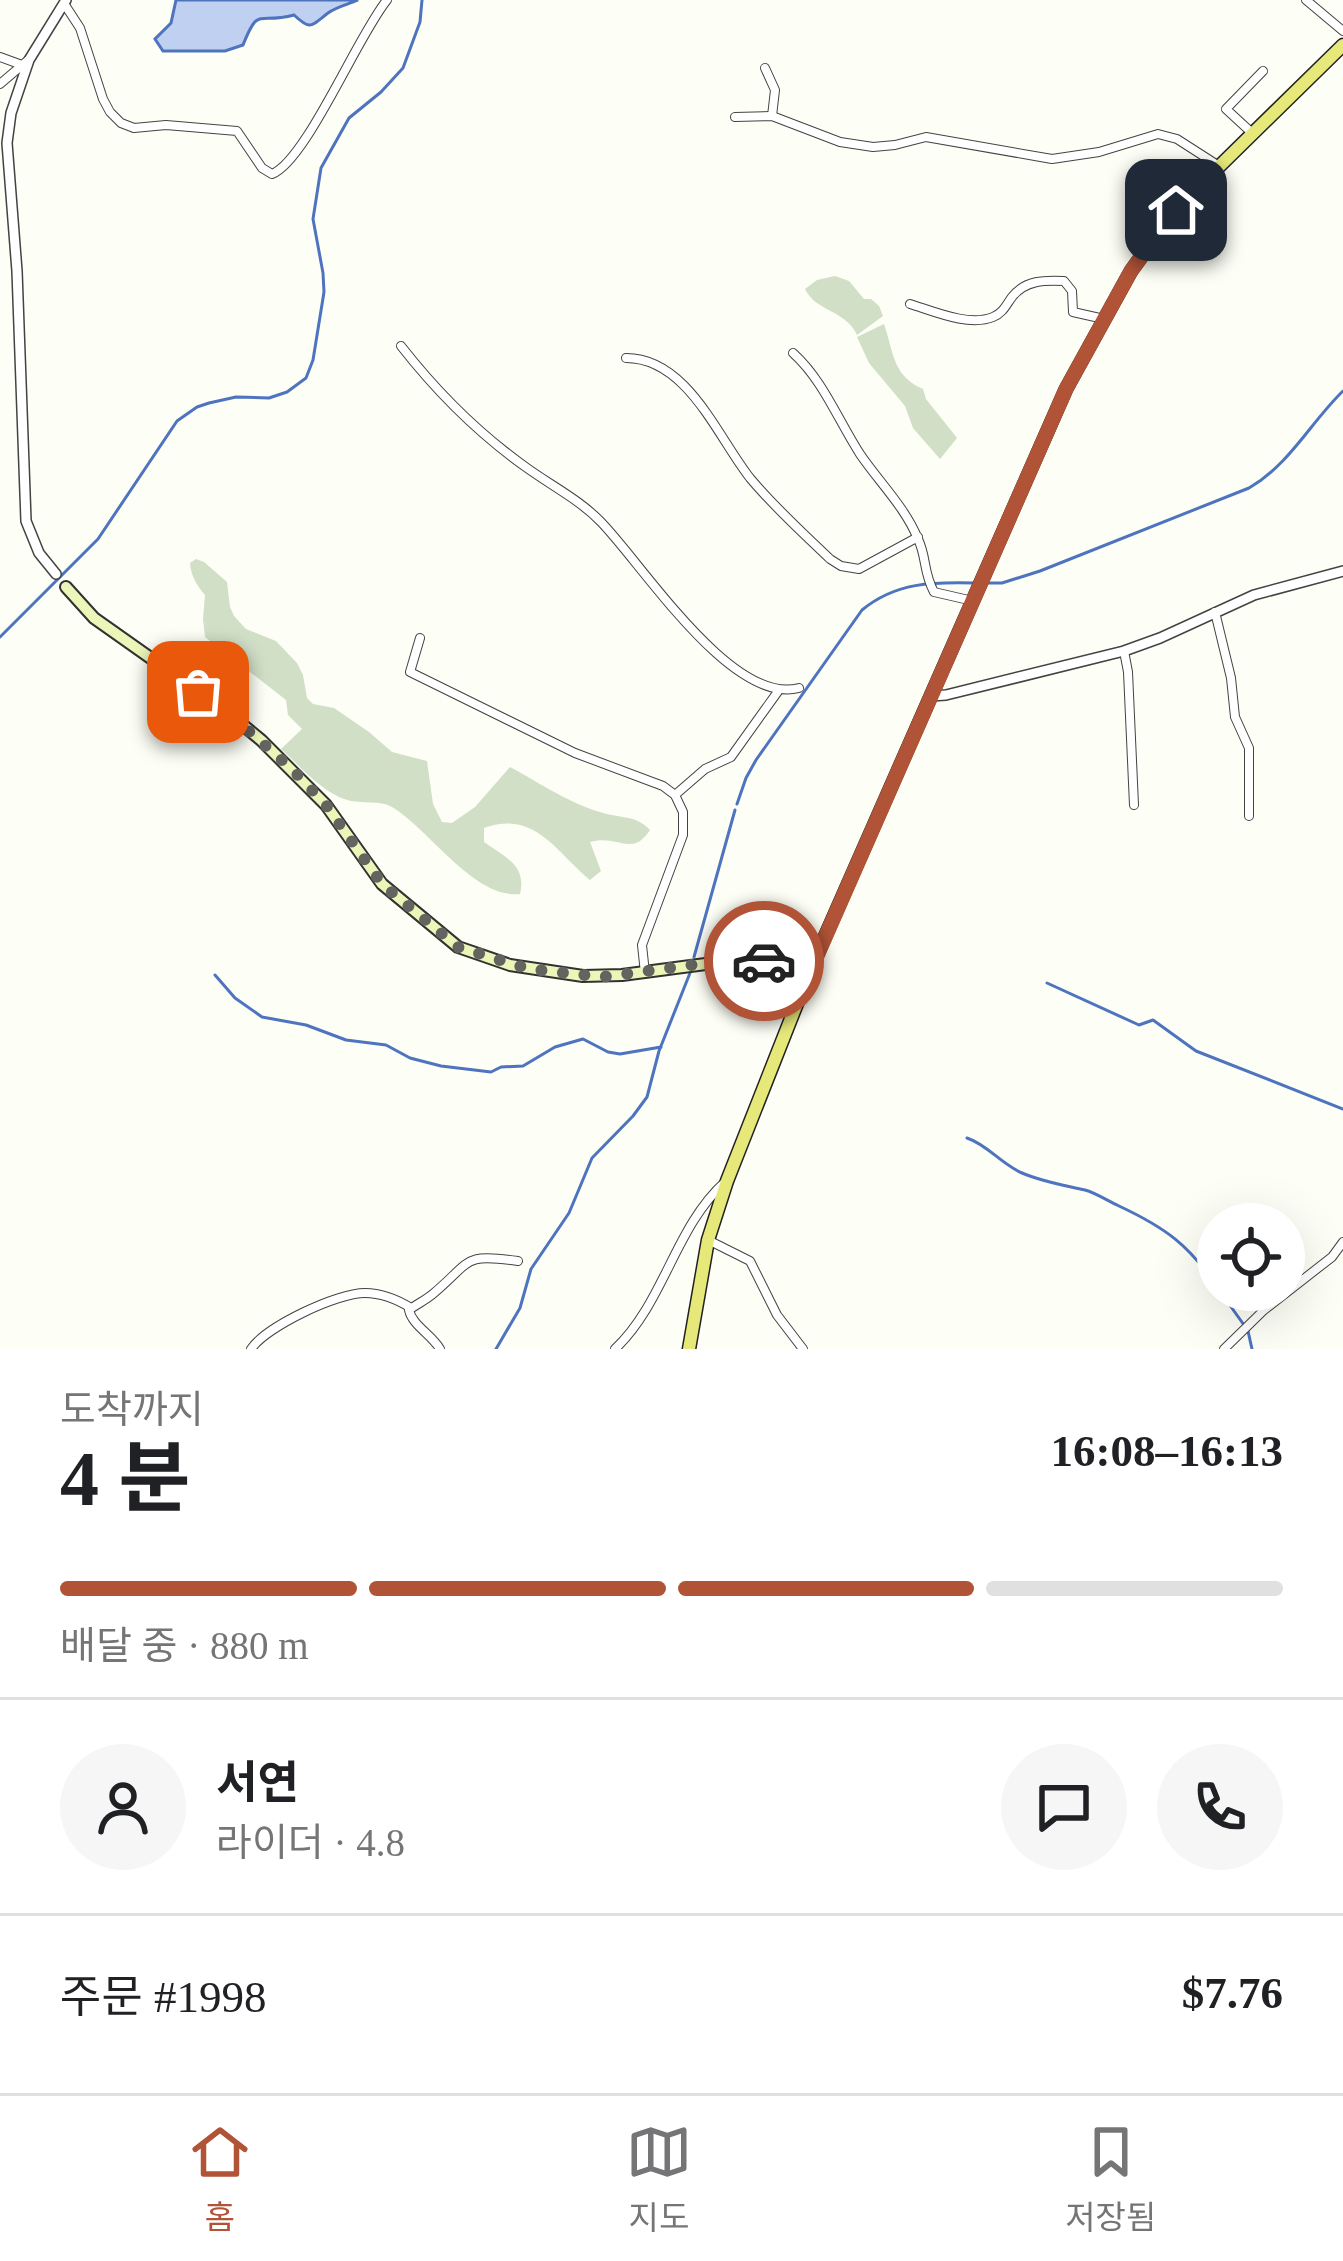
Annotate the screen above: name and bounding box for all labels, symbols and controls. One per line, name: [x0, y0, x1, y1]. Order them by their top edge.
pin: [1125, 159, 1227, 261]
icon: home: [1143, 177, 1209, 243]
pin: [147, 641, 249, 743]
icon: bag: [165, 659, 231, 725]
courier: [704, 901, 824, 1021]
icon: car: [731, 928, 797, 994]
map controls: [1197, 1203, 1305, 1311]
button: locate: [1197, 1203, 1305, 1311]
text: 도착까지: [60, 1388, 204, 1431]
text: 16:08–16:13: [1051, 1426, 1283, 1476]
text: 4 분: [60, 1435, 190, 1522]
text: 배달 중 · 880 m: [60, 1624, 308, 1667]
button: person: [60, 1744, 186, 1870]
button: chat: [1001, 1744, 1127, 1870]
button: phone: [1157, 1744, 1283, 1870]
text: 서연: [216, 1758, 299, 1808]
text: 라이더 · 4.8: [216, 1821, 405, 1864]
text: $7.76: [1182, 1968, 1283, 2018]
text: 주문 #1998: [60, 1972, 267, 2022]
tab: 홈: [187, 2119, 253, 2239]
tab: 지도: [626, 2119, 692, 2239]
tab: 저장됨: [1065, 2119, 1156, 2239]

